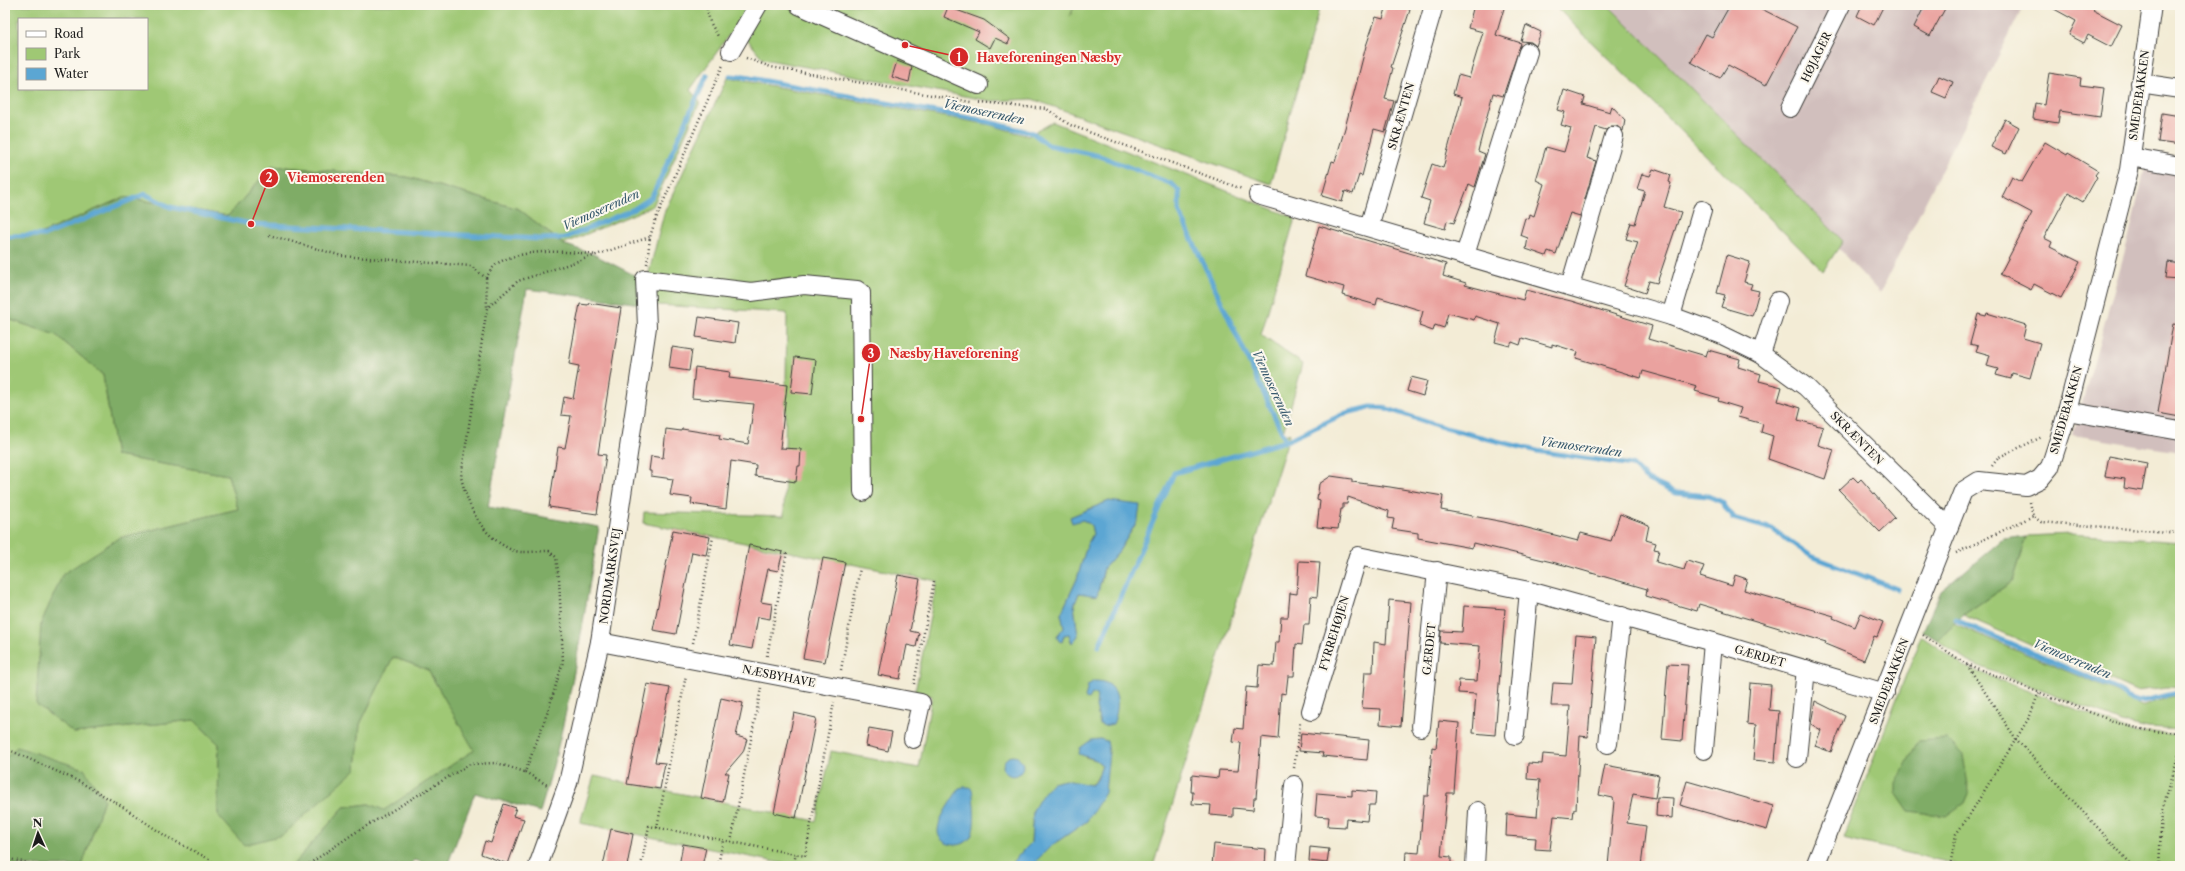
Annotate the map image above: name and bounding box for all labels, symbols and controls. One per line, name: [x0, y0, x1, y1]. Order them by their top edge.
legend: [18, 18, 148, 90]
text: Road: [54, 26, 84, 41]
street label: HØJAGER: [1798, 29, 1835, 85]
callout: Haveforeningen Næsby: [949, 45, 1129, 69]
text: Park: [54, 46, 81, 61]
street label: SMEDEBAKKEN: [2126, 49, 2152, 141]
text: 1: [956, 50, 962, 65]
text: Haveforeningen Næsby: [977, 50, 1122, 65]
text: Water: [53, 66, 88, 81]
street label: SKRÆNTEN: [1385, 81, 1417, 151]
water label: Viemoserenden: [942, 96, 1026, 127]
callout: Viemoserenden: [259, 166, 393, 190]
text: 2: [265, 170, 273, 185]
text: Viemoserenden: [286, 170, 386, 185]
water label: Viemoserenden: [560, 186, 642, 233]
callout: Næsby Haveforening: [861, 341, 1027, 365]
text: 3: [868, 346, 875, 361]
text: Næsby Haveforening: [890, 346, 1019, 361]
water label: Viemoserenden: [1249, 347, 1298, 428]
street label: SMEDEBAKKEN: [2047, 364, 2085, 456]
street label: SKRÆNTEN: [1828, 409, 1886, 467]
water label: Viemoserenden: [1539, 433, 1623, 460]
street label: NORDMARKSVEJ: [596, 527, 624, 625]
street label: FYRREHØJEN: [1316, 594, 1352, 672]
street label: GÆRDET: [1419, 621, 1439, 676]
water label: Viemoserenden: [2031, 635, 2113, 682]
street label: SMEDEBAKKEN: [1866, 636, 1912, 726]
street label: GÆRDET: [1733, 642, 1788, 670]
street label: NÆSBYHAVE: [741, 662, 817, 690]
north arrow: [18, 813, 58, 853]
text: N: [32, 816, 43, 830]

